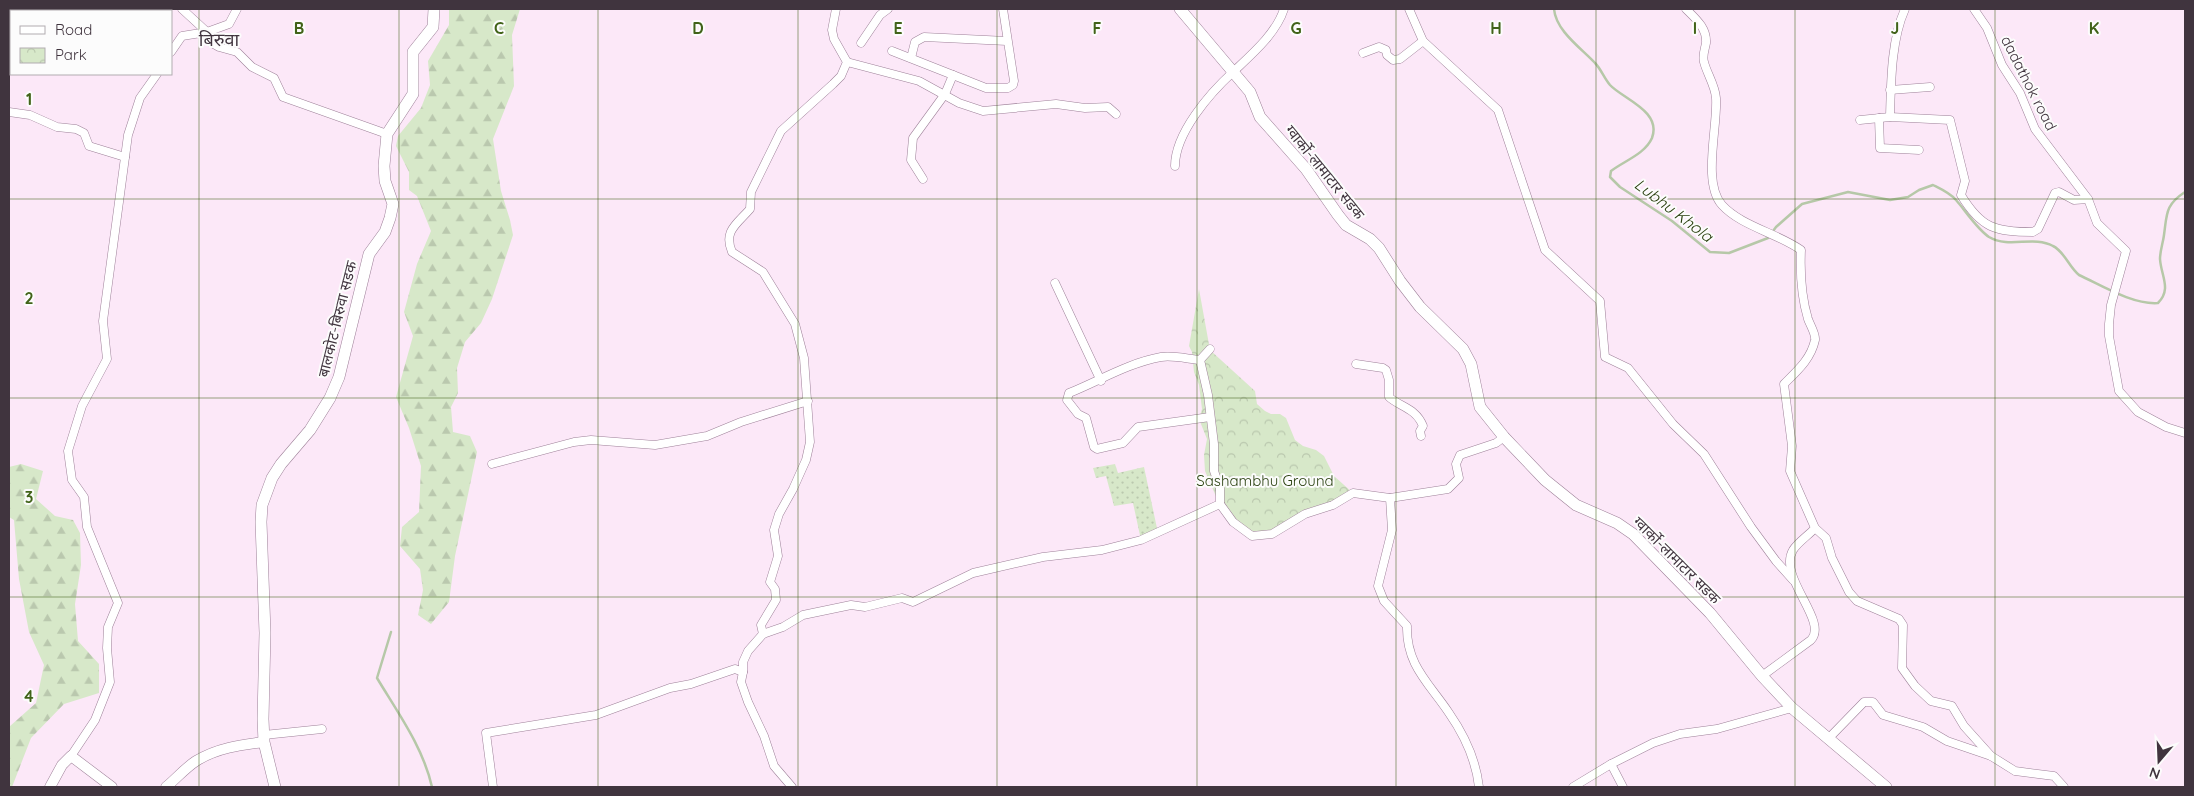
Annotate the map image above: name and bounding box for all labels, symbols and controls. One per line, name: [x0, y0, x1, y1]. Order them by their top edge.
legend: [10, 10, 172, 75]
text: B: [294, 18, 304, 38]
text: C: [494, 18, 504, 38]
text: D: [692, 18, 704, 38]
text: E: [893, 18, 903, 38]
text: F: [1093, 18, 1102, 38]
text: G: [1290, 18, 1302, 38]
text: H: [1490, 18, 1502, 38]
text: I: [1693, 18, 1697, 38]
text: J: [1891, 18, 1899, 38]
text: K: [2089, 18, 2099, 38]
text: Road: [55, 20, 92, 39]
district label: बिरुवा: [199, 28, 240, 51]
street label: dadathok road: [1997, 32, 2061, 134]
text: Park: [55, 45, 87, 64]
text: 1: [26, 89, 32, 109]
street label: ग्वार्को-लामाटार सडक: [1281, 121, 1369, 223]
water label: Lubhu Khola: [1631, 174, 1718, 247]
street label: बालकोट-बिरुवा सडक: [313, 259, 361, 379]
text: 2: [24, 288, 34, 308]
park label: Sashambhu Ground: [1196, 471, 1334, 490]
text: 3: [25, 487, 33, 507]
street label: ग्वार्को-लामाटार सडक: [1629, 512, 1725, 608]
text: 4: [24, 686, 34, 706]
north arrow: [2134, 736, 2184, 786]
text: N: [2147, 763, 2163, 783]

